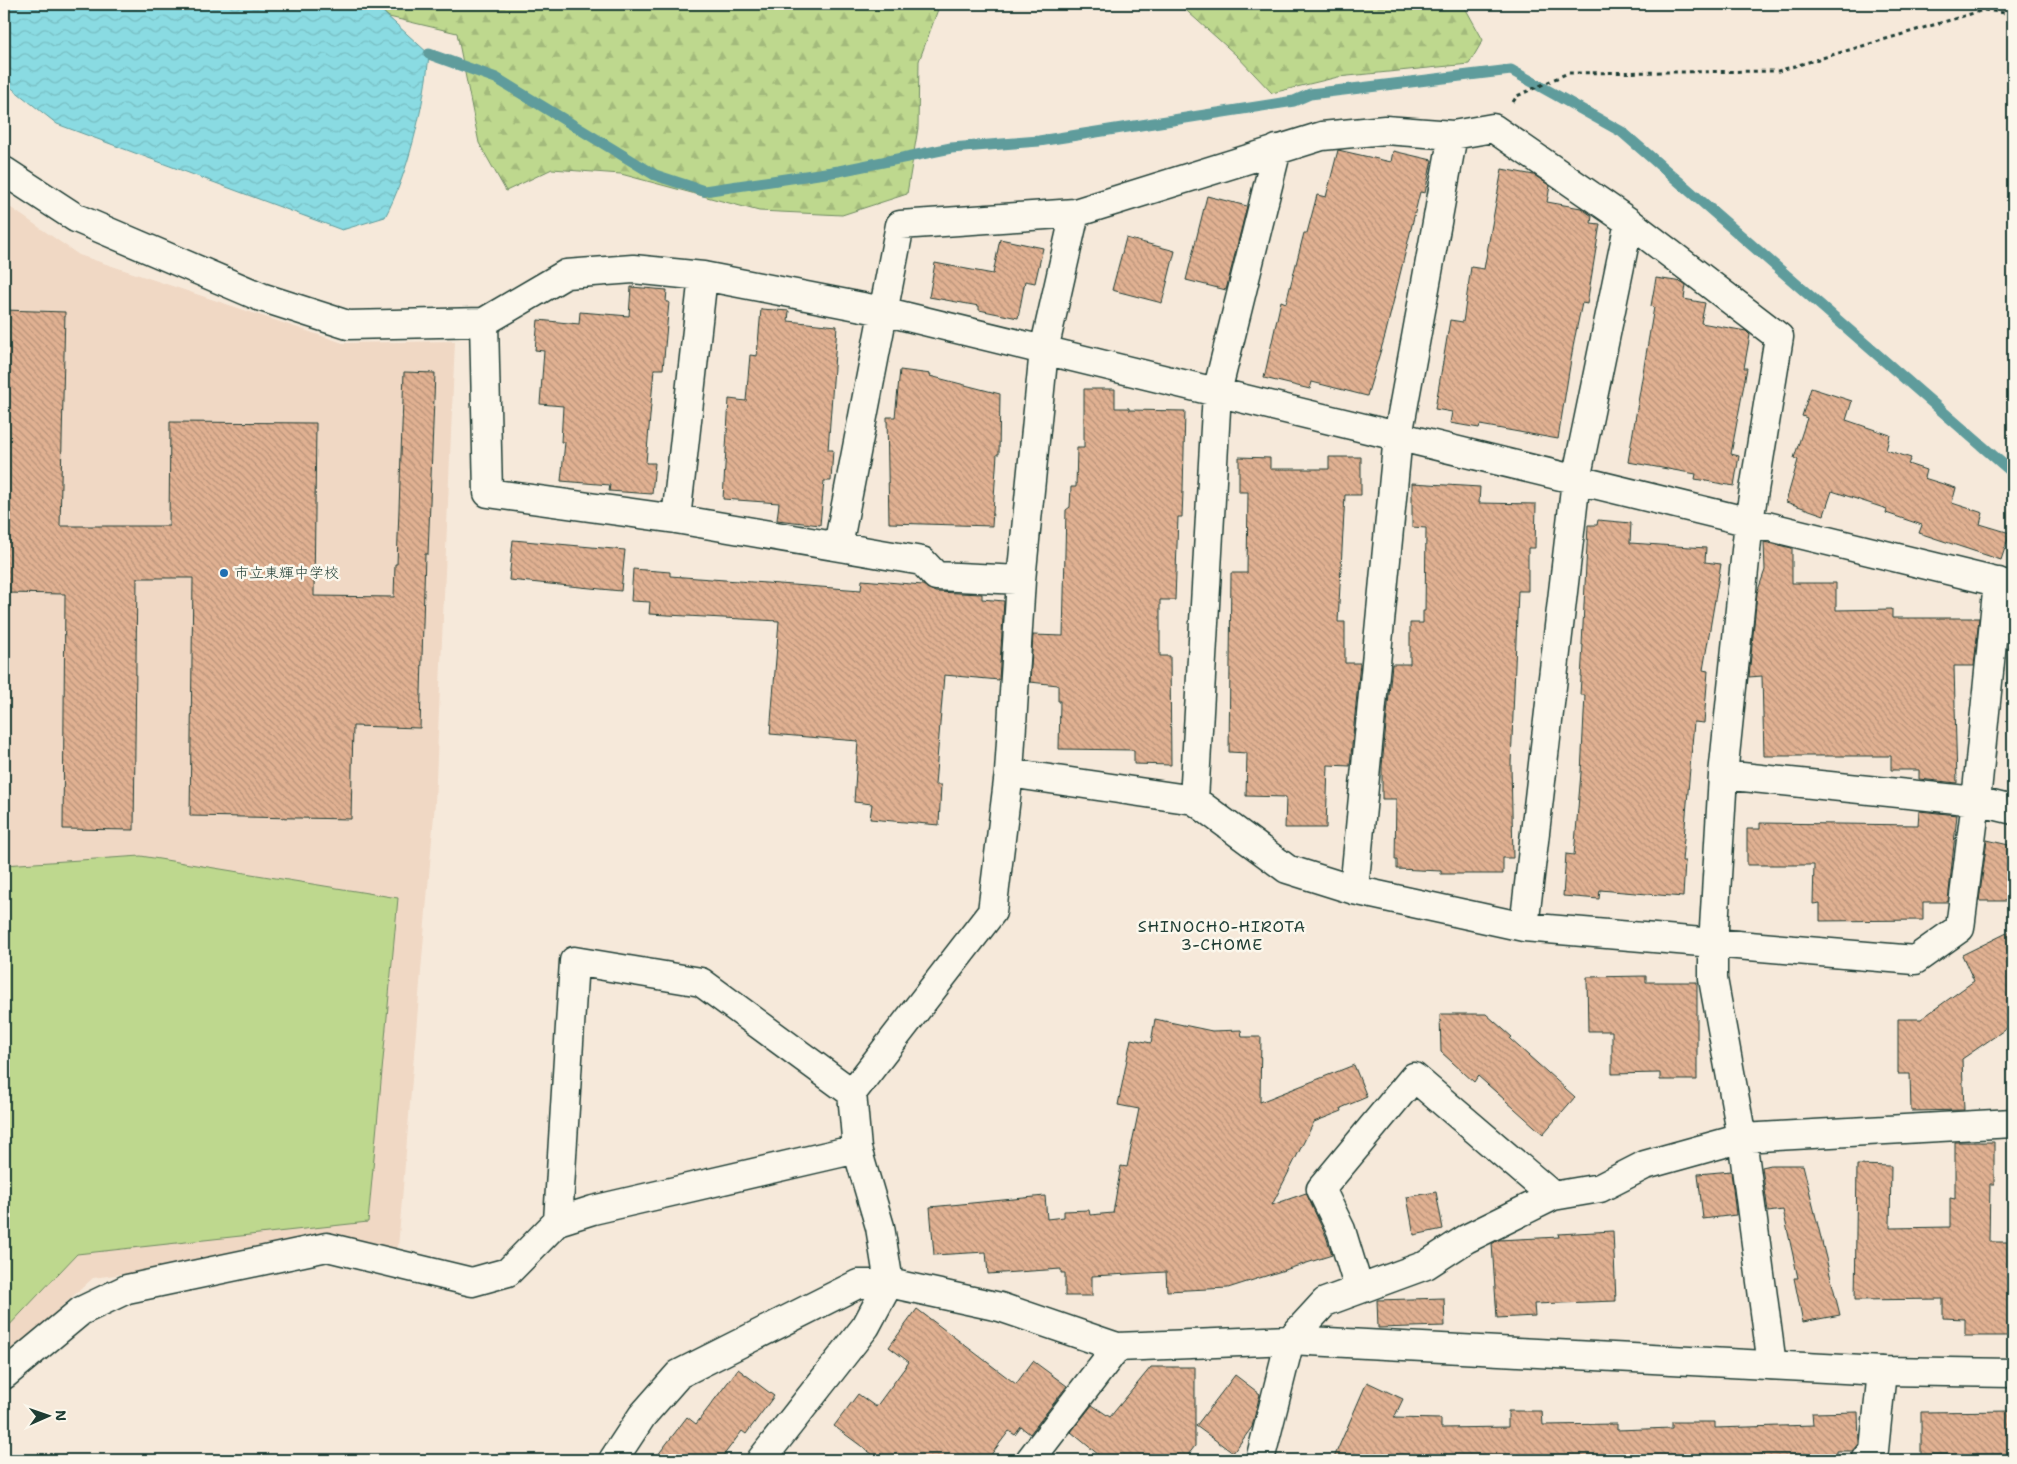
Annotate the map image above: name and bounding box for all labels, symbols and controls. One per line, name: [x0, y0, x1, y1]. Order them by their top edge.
place label: 市立東輝中学校: [234, 563, 339, 583]
marker: 市立東輝中学校: [218, 567, 230, 579]
district label: SHINOCHO-HIROTA 3-CHOME: [1138, 916, 1306, 955]
north arrow: [22, 1392, 72, 1442]
text: N: [52, 1410, 70, 1421]

